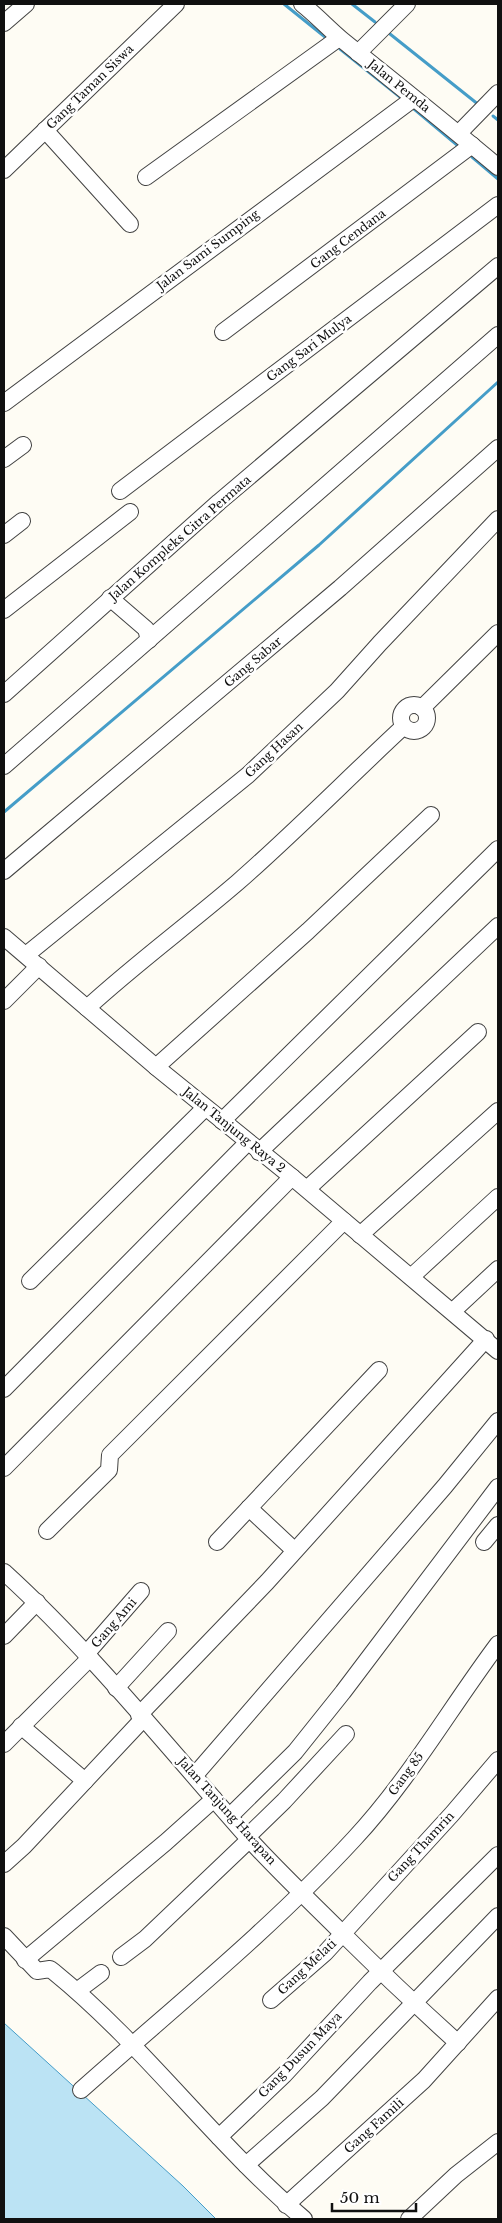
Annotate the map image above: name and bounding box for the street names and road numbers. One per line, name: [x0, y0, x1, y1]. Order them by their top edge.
street label: Gang Taman Siswa: [43, 41, 137, 132]
street label: Jalan Pemda: [364, 55, 434, 115]
street label: Gang Cendana: [307, 205, 389, 272]
street label: Jalan Sami Sumping: [152, 206, 263, 294]
street label: Gang Sari Mulya: [263, 311, 354, 384]
street label: Jalan Kompleks Citra Permata: [104, 472, 254, 605]
street label: Gang Sabar: [221, 633, 285, 690]
street label: Gang Hasan: [241, 719, 306, 780]
street label: Jalan Tanjung Raya 2: [179, 1082, 289, 1176]
street label: Gang Ami: [88, 1595, 139, 1651]
street label: Gang 85: [385, 1749, 426, 1798]
street label: Jalan Tanjung Harapan: [174, 1752, 280, 1868]
street label: Gang Thamrin: [384, 1808, 457, 1885]
street label: Gang Melati: [274, 1936, 339, 1998]
street label: Gang Dusun Maya: [255, 2008, 345, 2101]
street label: Gang Famili: [341, 2095, 407, 2156]

